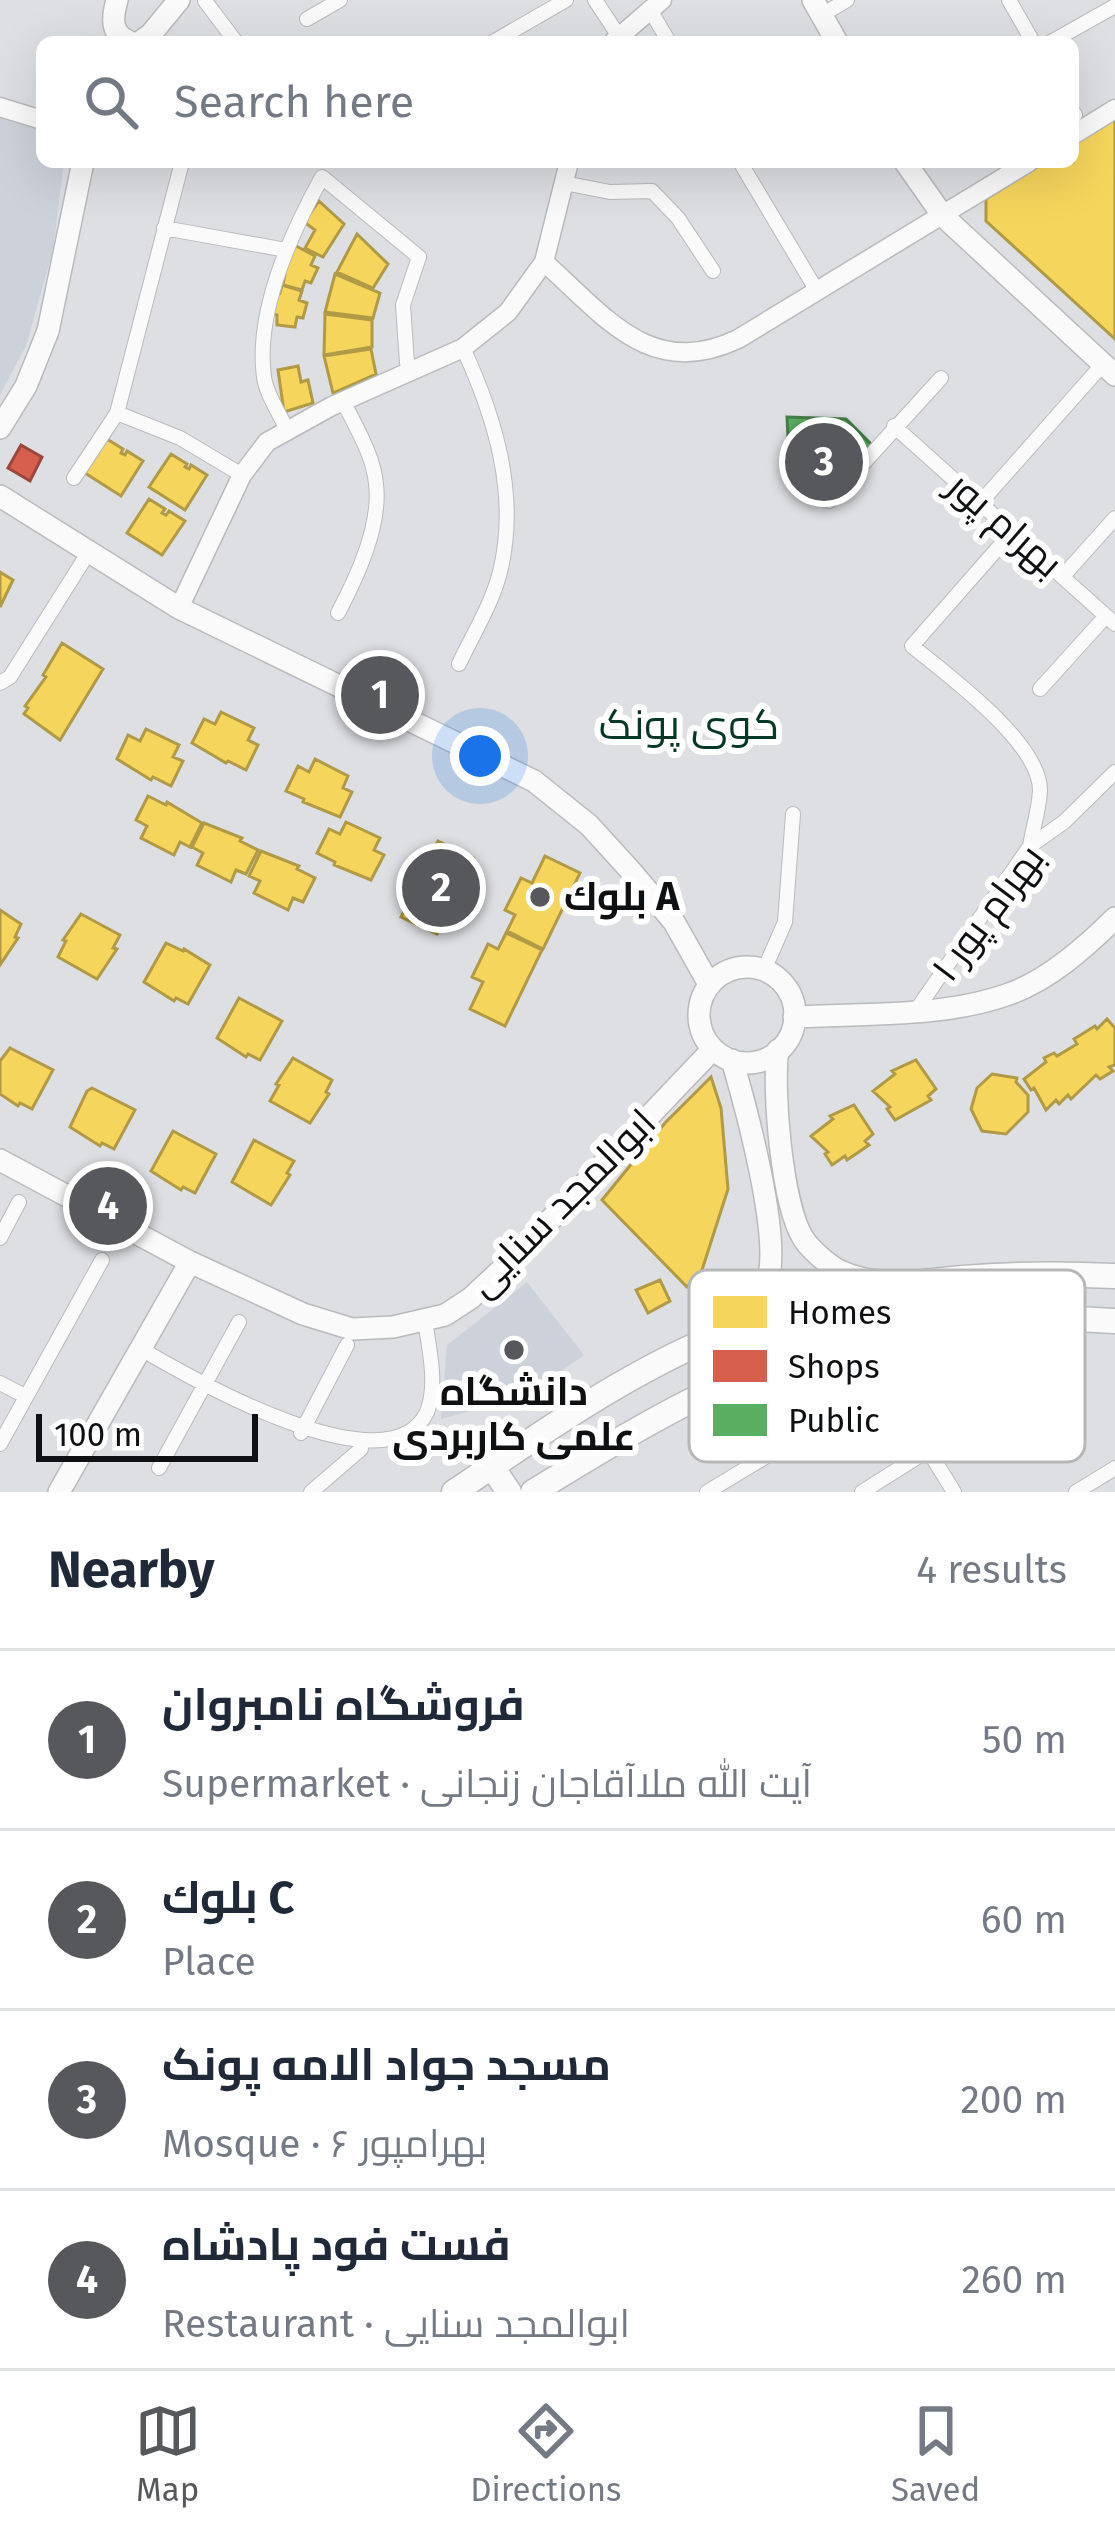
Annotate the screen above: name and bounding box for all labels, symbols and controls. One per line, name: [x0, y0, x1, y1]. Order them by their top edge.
search box: [36, 36, 1079, 168]
icon: search: [78, 69, 144, 135]
text: Search here: [174, 75, 414, 129]
pin: 3: [785, 417, 863, 507]
street label: بهرام پور: [935, 462, 1072, 589]
pin: 1: [341, 650, 419, 740]
district label: کوی پونک: [599, 700, 779, 752]
your location: [450, 726, 510, 786]
street label: بهرام پور ۱: [922, 836, 1057, 992]
pin: 2: [402, 843, 480, 933]
place label: بلوك A: [564, 874, 680, 920]
marker: بلوك A: [527, 884, 553, 910]
street label: ابوالمجد سنایی: [459, 1100, 665, 1306]
pin: 4: [69, 1161, 147, 1251]
legend: [689, 1270, 1085, 1462]
text: Homes: [788, 1293, 891, 1333]
marker: دانشگاه علمی کاربردی: [501, 1337, 527, 1363]
text: Shops: [788, 1347, 880, 1387]
place label: دانشگاه علمی کاربردی: [392, 1369, 636, 1460]
text: Public: [788, 1401, 880, 1441]
scale bar: [36, 1408, 258, 1461]
text: 100 m: [54, 1415, 142, 1455]
text: Nearby: [48, 1539, 214, 1601]
text: 4 results: [916, 1547, 1067, 1593]
text: فروشگاه نامبروان: [162, 1678, 525, 1732]
text: 1: [78, 1717, 96, 1763]
text: 50 m: [982, 1717, 1067, 1763]
text: Supermarket · آیت الله ملاآقاجان زنجانی: [162, 1761, 812, 1807]
text: بلوك C: [162, 1871, 294, 1925]
text: 2: [77, 1897, 97, 1943]
text: 60 m: [981, 1897, 1067, 1943]
text: Place: [162, 1939, 256, 1985]
text: مسجد جواد الامه پونک: [162, 2038, 611, 2092]
text: 3: [77, 2077, 97, 2123]
text: 200 m: [960, 2077, 1067, 2123]
text: Mosque · بهرامپور ۶: [162, 2121, 487, 2167]
text: فست فود پادشاه: [162, 2218, 511, 2272]
text: 4: [76, 2257, 98, 2303]
text: 260 m: [961, 2257, 1067, 2303]
text: Restaurant · ابوالمجد سنایی: [162, 2301, 630, 2347]
tab: Map: [135, 2398, 201, 2510]
tab: Directions: [470, 2398, 622, 2510]
tab: Saved: [891, 2398, 980, 2510]

